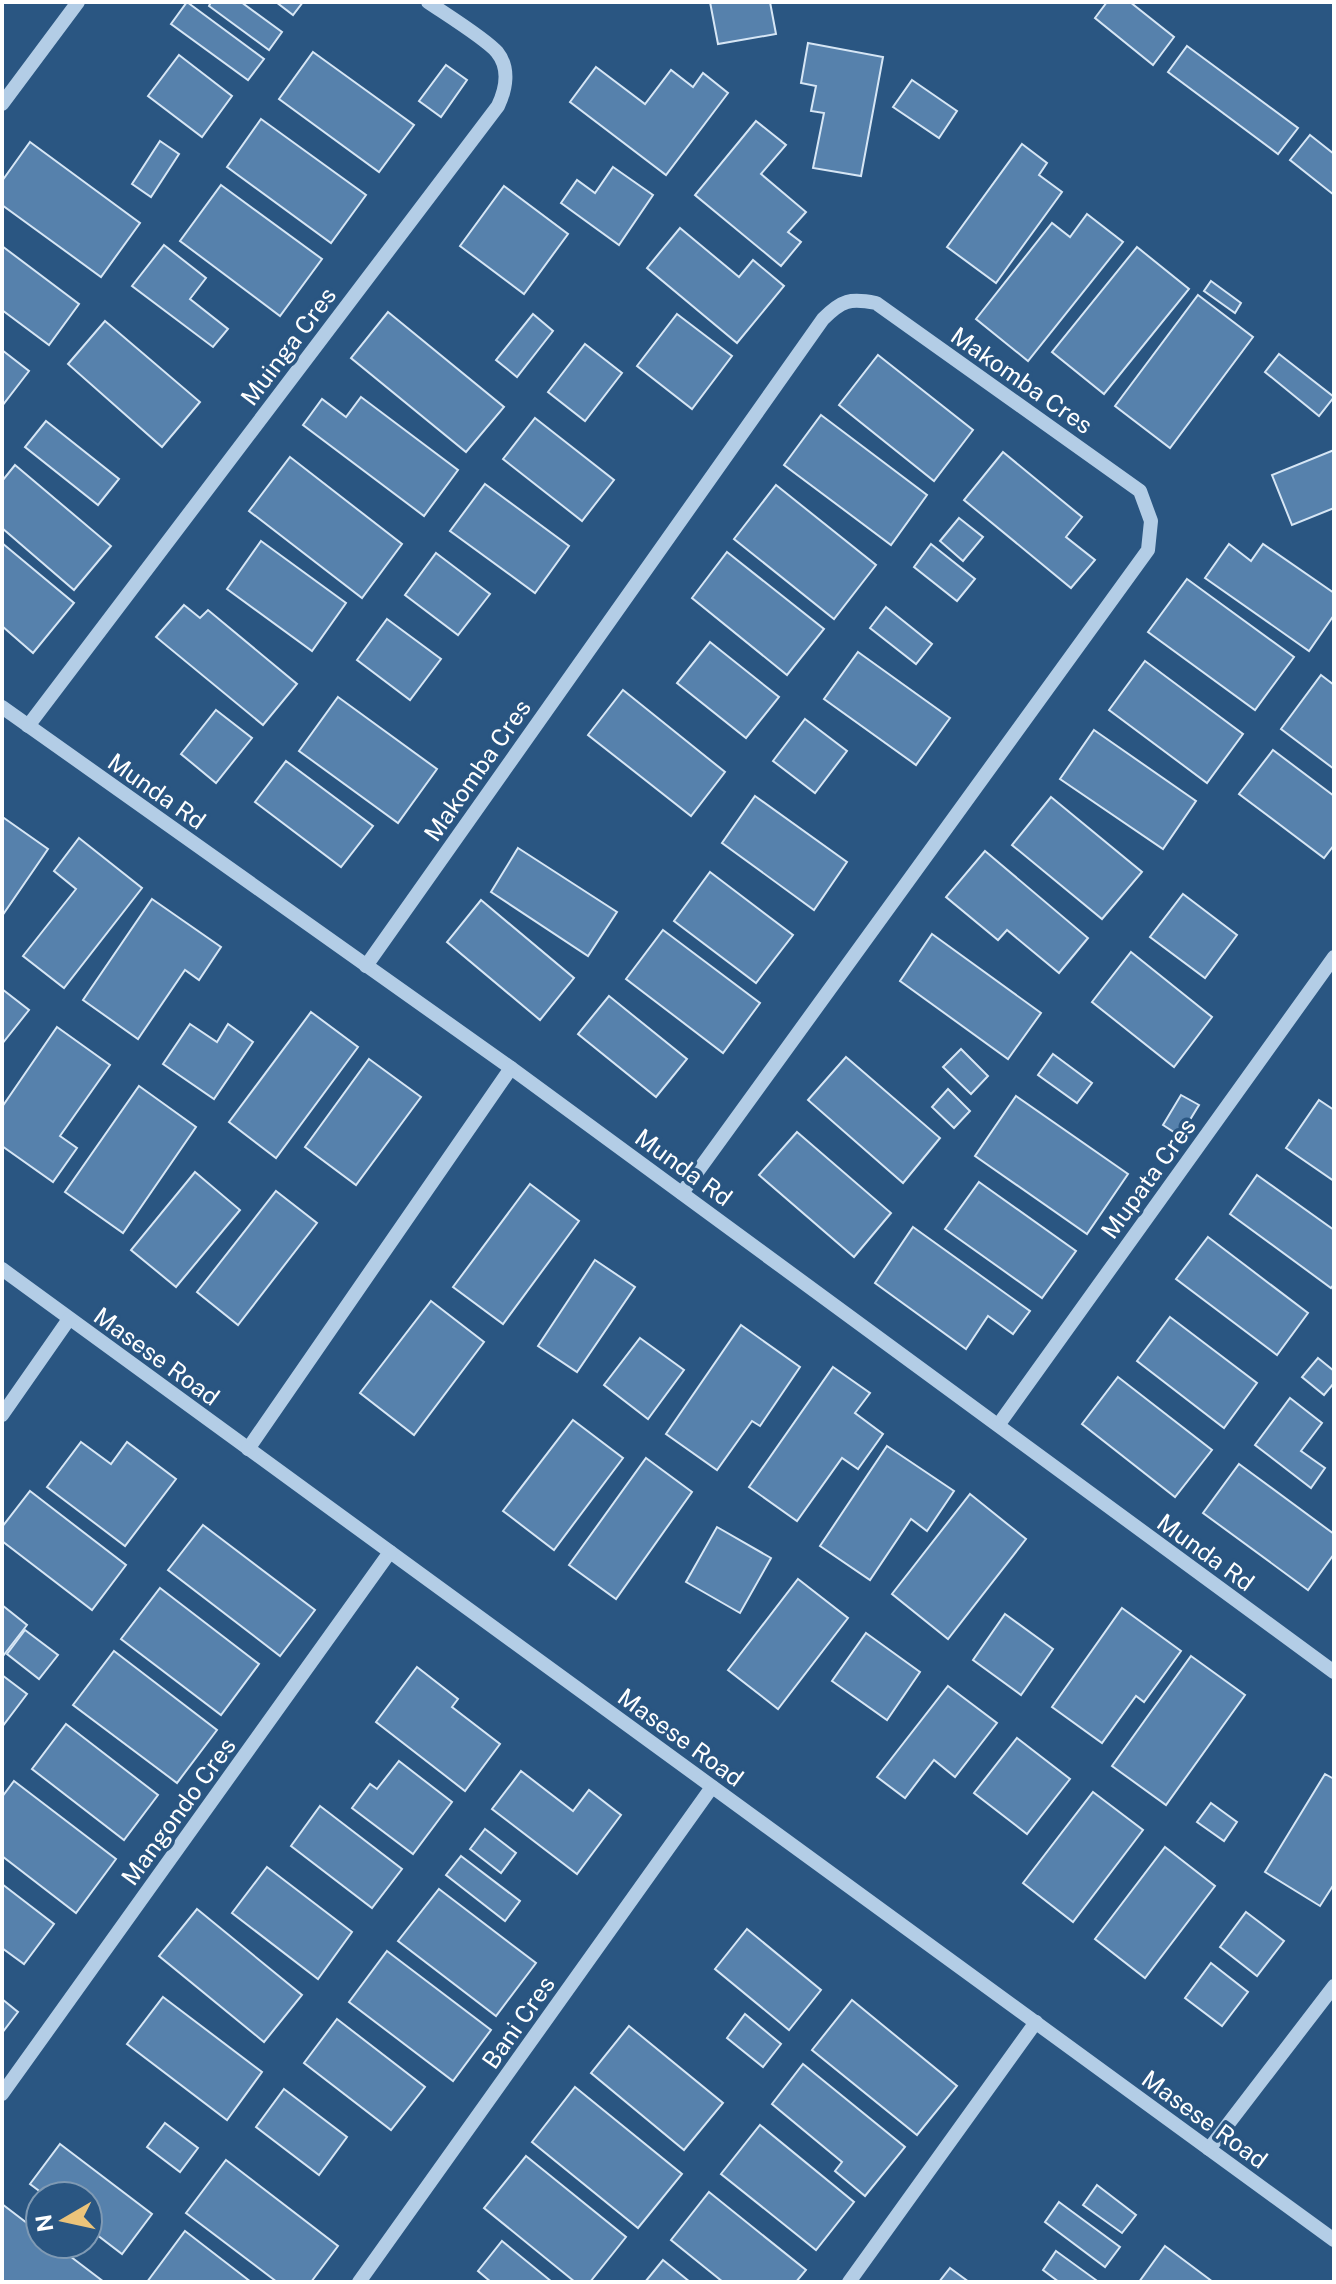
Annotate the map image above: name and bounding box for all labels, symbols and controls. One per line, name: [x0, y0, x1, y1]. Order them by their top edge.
street label: Muinga Cres: [235, 282, 341, 410]
street label: Makomba Cres: [946, 321, 1098, 439]
street label: Makomba Cres: [418, 694, 536, 846]
street label: Munda Rd: [103, 747, 211, 835]
street label: Mupata Cres: [1095, 1112, 1201, 1244]
street label: Munda Rd: [630, 1123, 738, 1211]
street label: Masese Road: [89, 1301, 225, 1411]
street label: Munda Rd: [1152, 1508, 1260, 1596]
street label: Masese Road: [613, 1682, 749, 1792]
street label: Mangondo Cres: [115, 1732, 241, 1890]
street label: Bani Cres: [476, 1970, 560, 2074]
street label: Masese Road: [1137, 2064, 1273, 2174]
north arrow: [24, 2180, 104, 2260]
text: N: [30, 2213, 58, 2234]

